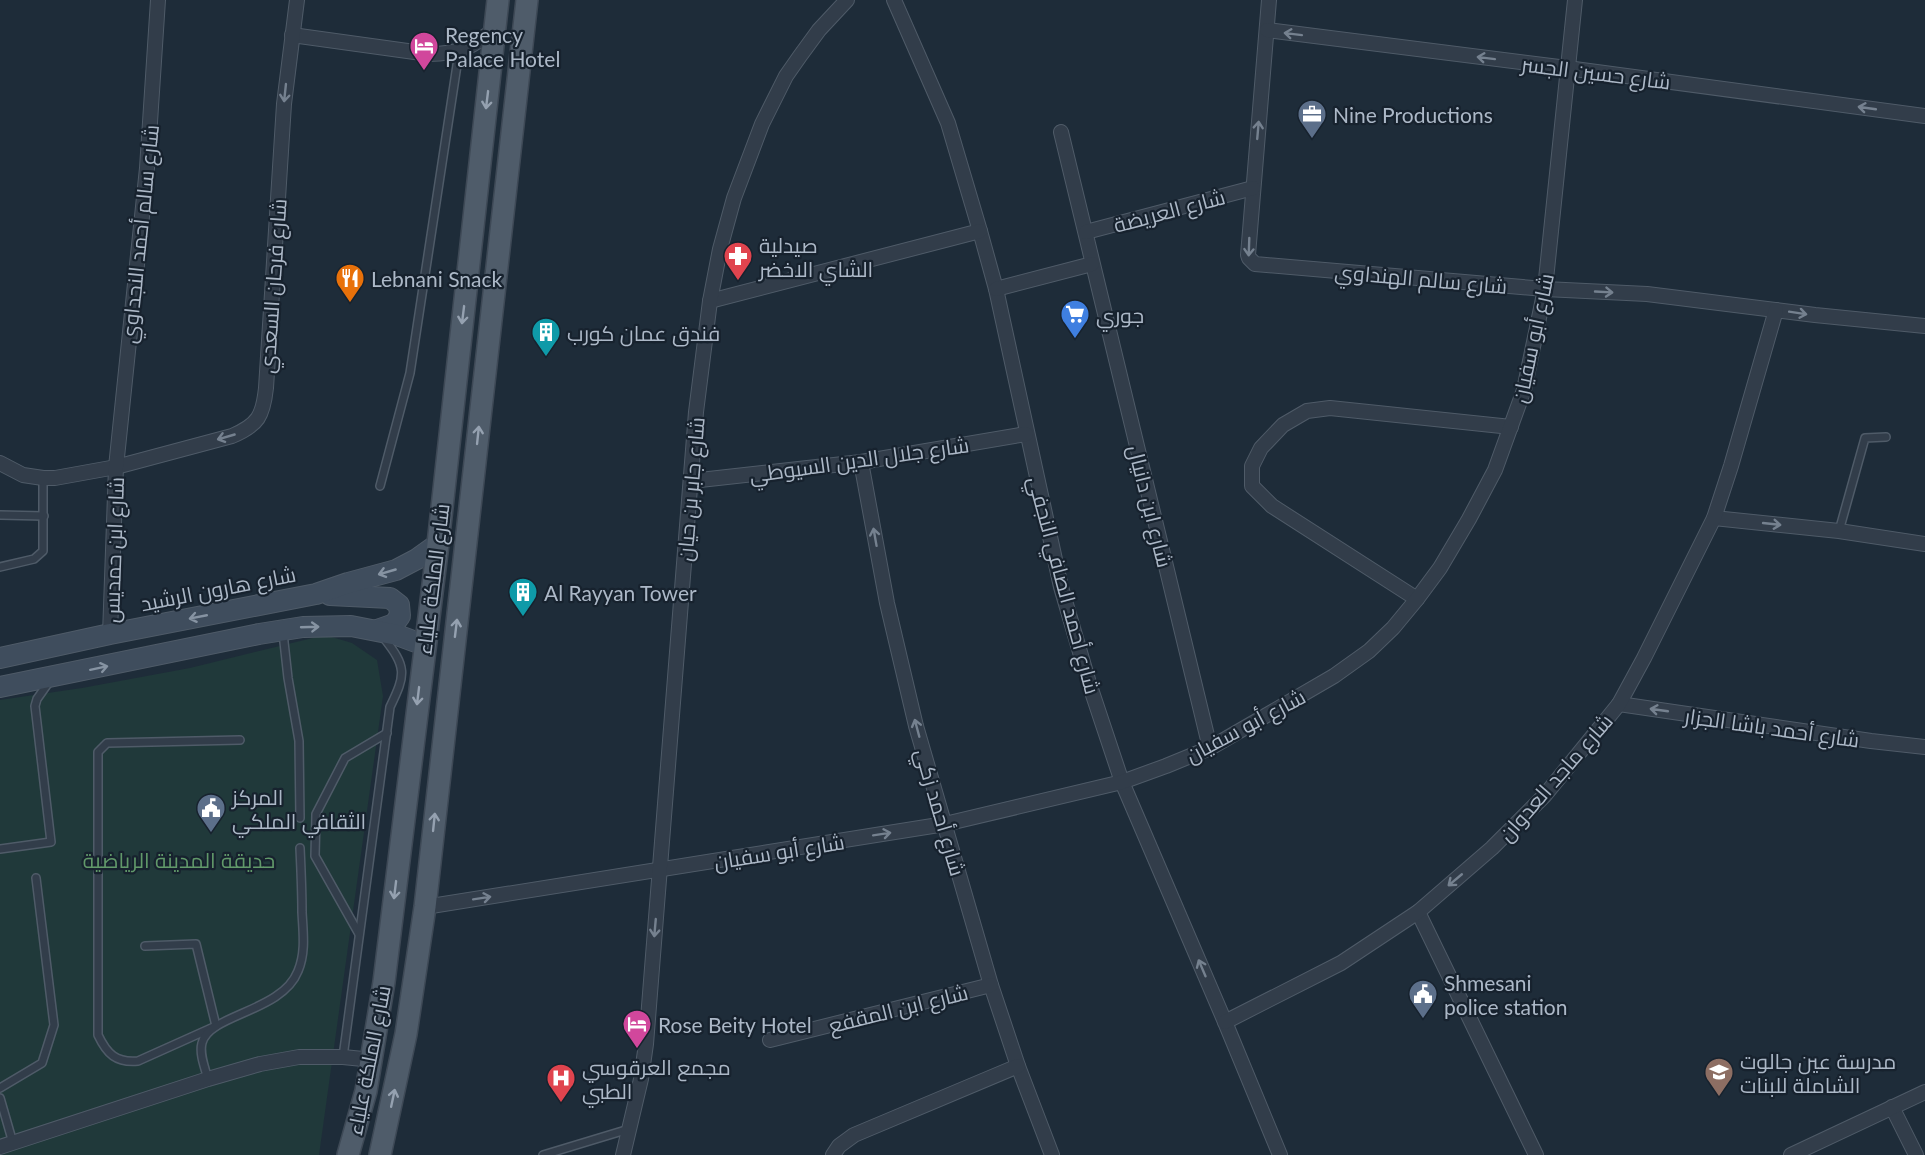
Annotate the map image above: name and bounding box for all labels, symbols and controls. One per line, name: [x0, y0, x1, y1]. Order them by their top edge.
place label: Regency Palace Hotel: [445, 22, 560, 71]
one-way arrow: [1283, 28, 1303, 39]
hotel icon: Regency Palace Hotel: [408, 30, 440, 72]
street label: شارع حسين الجسر: [1519, 50, 1672, 97]
one-way arrow: [1477, 52, 1497, 63]
one-way arrow: [280, 83, 291, 103]
one-way arrow: [482, 90, 493, 109]
office icon: Nine Productions: [1296, 98, 1328, 140]
place label: Nine Productions: [1333, 102, 1493, 127]
one-way arrow: [1858, 103, 1877, 114]
one-way arrow: [1253, 121, 1264, 140]
street label: شارع سالم أحمد النجداوي: [115, 123, 168, 345]
street label: شارع العريضة: [1110, 183, 1228, 240]
street label: شارع فرحان السعدي: [253, 198, 296, 375]
place label: صيدلية الشاي الاخضر: [758, 232, 873, 286]
one-way arrow: [1243, 236, 1255, 256]
pharmacy icon: صيدلية الشاي الاخضر: [722, 240, 754, 282]
street label: شارع سالم الهنداوي: [1333, 258, 1508, 303]
restaurant icon: Lebnani Snack: [334, 262, 366, 304]
place label: Lebnani Snack: [371, 266, 502, 291]
street label: شارع أبو سفيان: [1506, 271, 1561, 406]
one-way arrow: [1593, 286, 1613, 297]
supermarket icon: جوري: [1059, 298, 1091, 340]
place label: جوري: [1096, 302, 1144, 332]
one-way arrow: [457, 304, 468, 324]
one-way arrow: [1787, 307, 1807, 318]
building icon: فندق عمان كورب: [530, 316, 562, 358]
place label: فندق عمان كورب: [567, 320, 720, 347]
street label: شارع جابر بن حيان: [671, 416, 712, 563]
one-way arrow: [473, 425, 484, 445]
street label: شارع جلال الدين السيوطي: [748, 431, 971, 492]
one-way arrow: [217, 432, 236, 443]
street label: شارع ابن دانيال: [1121, 442, 1178, 570]
street label: شارع أحمد الصافي النجفي: [1019, 473, 1106, 698]
street label: شارع ابن حمديس: [98, 476, 131, 624]
street label: شارع الملكة علياء: [410, 502, 457, 656]
one-way arrow: [1761, 519, 1781, 530]
one-way arrow: [869, 528, 880, 548]
street label: شارع هارون الرشيد: [138, 561, 298, 618]
one-way arrow: [378, 567, 397, 579]
building icon: Al Rayyan Tower: [507, 576, 539, 618]
place label: Al Rayyan Tower: [544, 580, 697, 605]
one-way arrow: [189, 612, 208, 623]
one-way arrow: [451, 619, 462, 639]
one-way arrow: [300, 621, 320, 633]
one-way arrow: [88, 662, 108, 673]
street label: شارع أبو سفيان: [1181, 683, 1311, 770]
one-way arrow: [412, 685, 423, 705]
street label: شارع أحمد باشا الجزار: [1681, 702, 1861, 755]
one-way arrow: [1650, 705, 1669, 716]
street label: شارع ماجد العدوان: [1493, 708, 1620, 848]
one-way arrow: [911, 718, 922, 737]
street label: شارع أحمد زكي: [906, 745, 971, 880]
place label: المركز الثقافي الملكي: [231, 784, 366, 838]
public building icon: المركز الثقافي الملكي: [195, 792, 227, 834]
one-way arrow: [429, 813, 440, 833]
street label: شارع أبو سفيان: [712, 828, 847, 877]
one-way arrow: [872, 829, 892, 840]
park label: حديقة المدينة الرياضية: [83, 847, 275, 873]
one-way arrow: [1448, 873, 1463, 887]
one-way arrow: [389, 879, 400, 899]
one-way arrow: [472, 892, 492, 903]
one-way arrow: [649, 918, 660, 938]
one-way arrow: [1196, 960, 1207, 978]
place label: Shmesani police station: [1444, 970, 1567, 1019]
public building icon: Shmesani police station: [1407, 978, 1439, 1020]
street label: شارع ابن المقفع: [826, 979, 971, 1040]
street label: شارع الملكة علياء: [341, 983, 398, 1138]
hotel icon: Rose Beity Hotel: [621, 1008, 653, 1050]
place label: Rose Beity Hotel: [658, 1012, 812, 1037]
place label: مدرسة عين جالوت الشاملة للبنات: [1740, 1048, 1896, 1097]
place label: مجمع العرقوسي الطبي: [582, 1054, 731, 1108]
school or university icon: مدرسة عين جالوت الشاملة للبنات: [1703, 1056, 1735, 1098]
hospital icon: مجمع العرقوسي الطبي: [545, 1062, 577, 1104]
one-way arrow: [388, 1089, 399, 1108]

